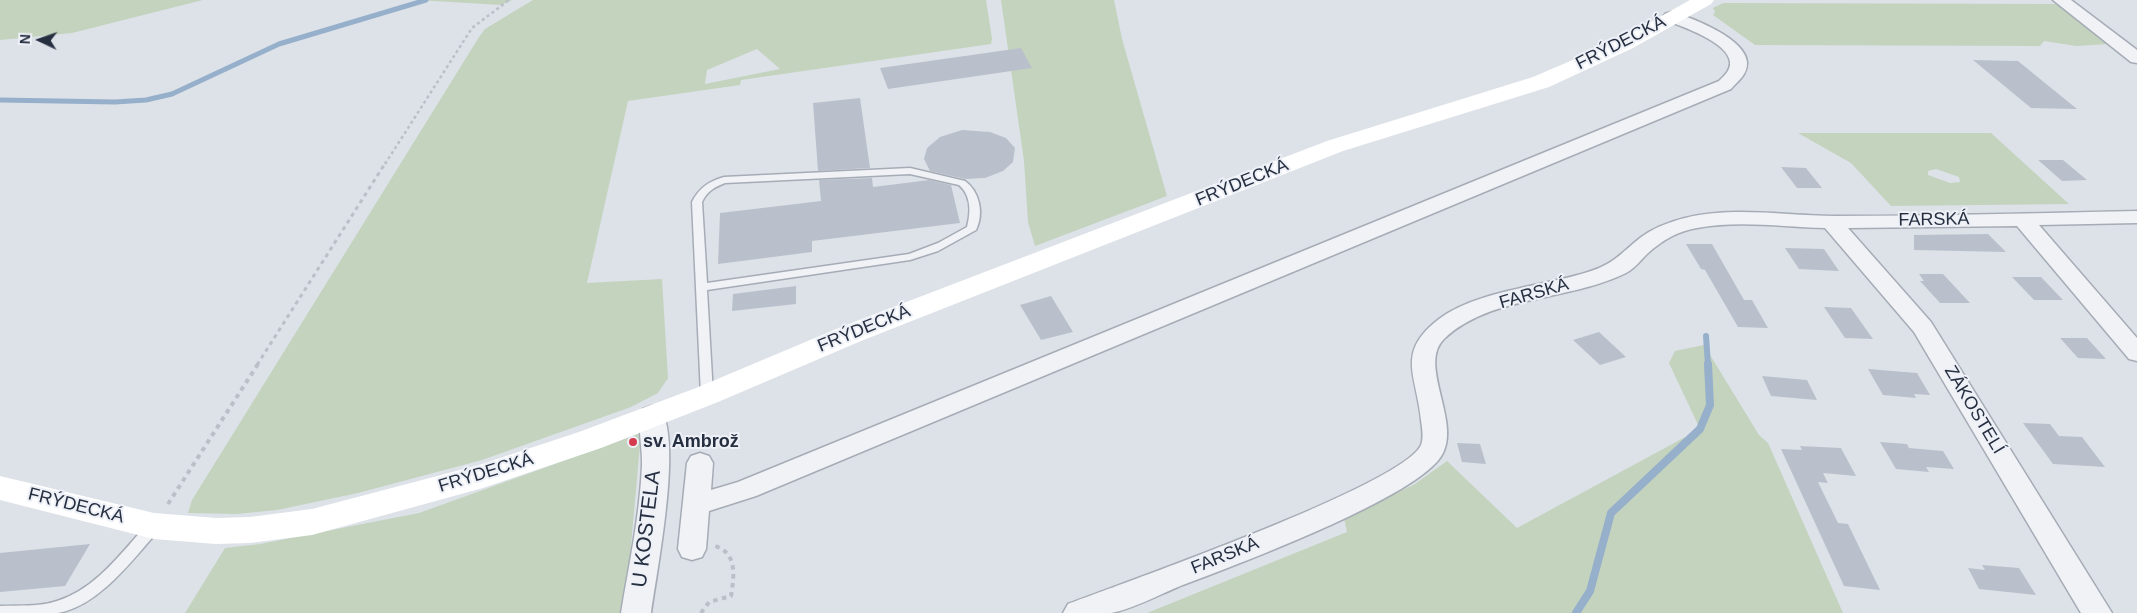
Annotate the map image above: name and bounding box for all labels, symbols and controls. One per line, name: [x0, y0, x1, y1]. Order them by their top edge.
street label: FRÝDECKÁ: [1572, 11, 1670, 75]
north arrow: [15, 15, 65, 65]
text: N: [17, 34, 33, 45]
street label: FRÝDECKÁ: [1193, 155, 1291, 211]
street label: FARSKÁ: [1898, 209, 1970, 231]
street label: FARSKÁ: [1497, 274, 1571, 314]
street label: FRÝDECKÁ: [815, 301, 913, 357]
street label: ZÁKOSTELÍ: [1939, 362, 2009, 458]
place label: sv. Ambrož: [643, 431, 739, 453]
marker: sv. Ambrož: [627, 436, 639, 448]
street label: FRÝDECKÁ: [436, 448, 536, 498]
street label: U KOSTELA: [627, 469, 667, 589]
street label: FRÝDECKÁ: [26, 484, 126, 528]
street label: FARSKÁ: [1188, 533, 1262, 579]

